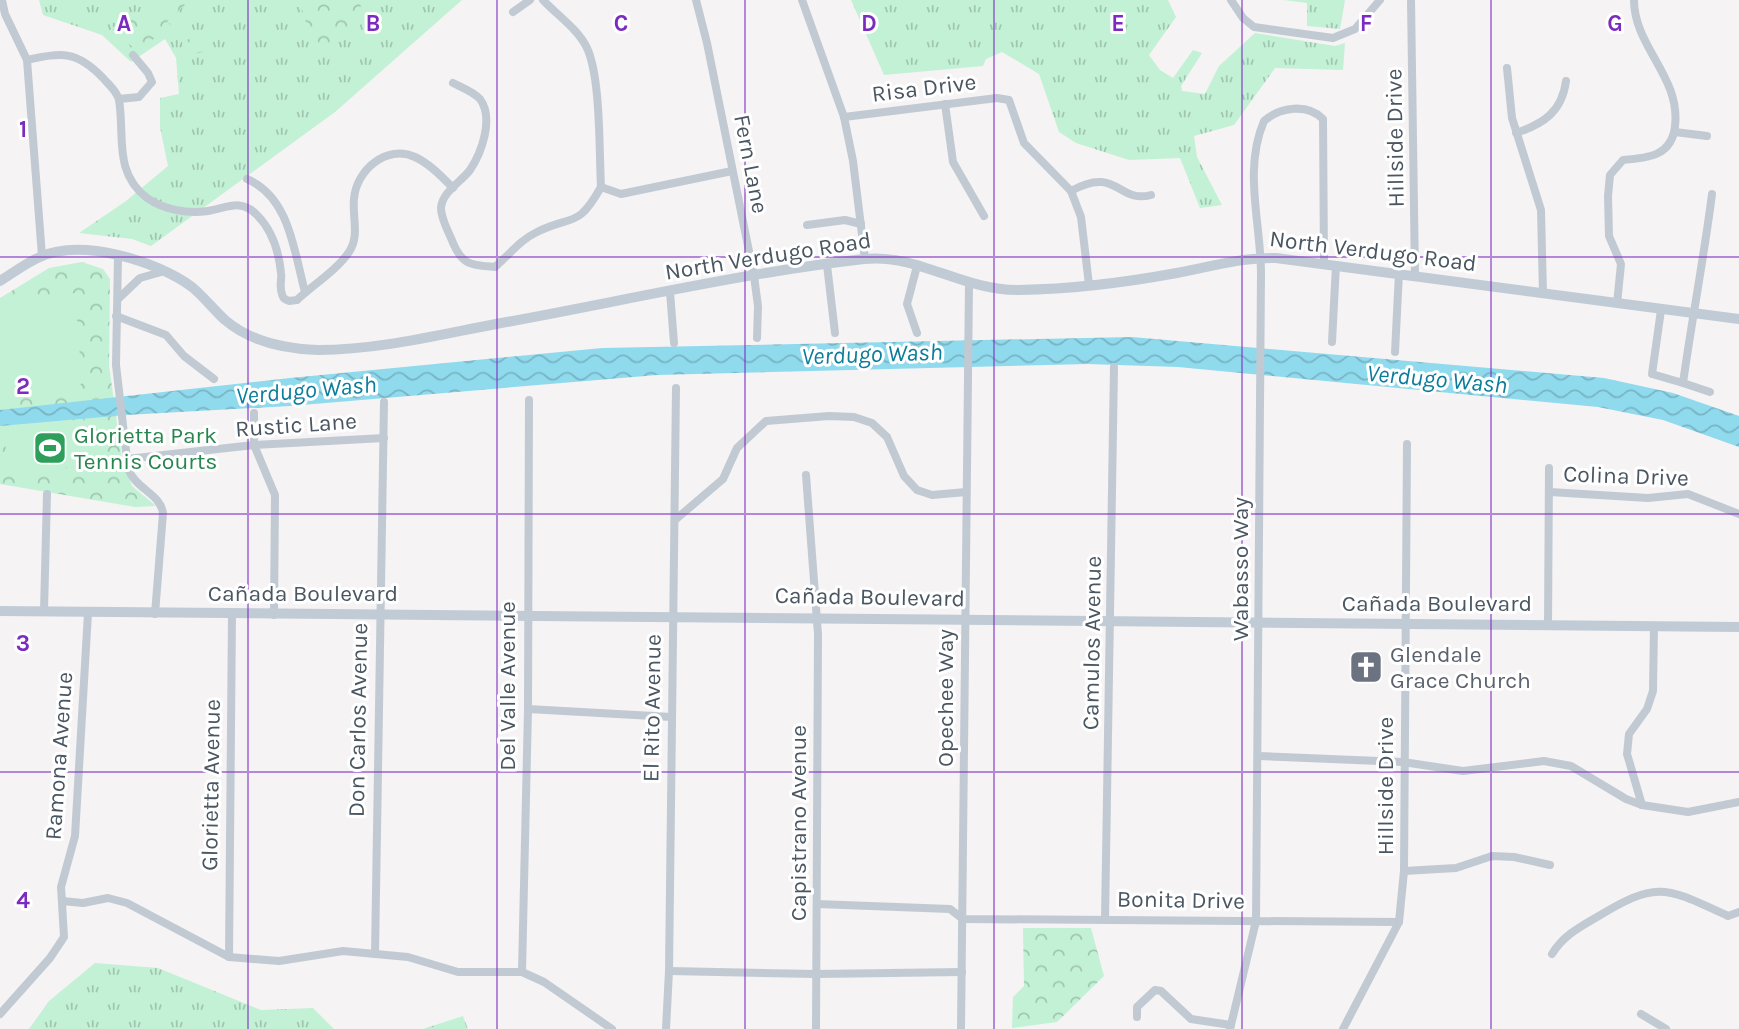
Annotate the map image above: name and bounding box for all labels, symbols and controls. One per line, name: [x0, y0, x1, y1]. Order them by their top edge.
text: A: [117, 10, 131, 37]
text: B: [366, 10, 380, 37]
text: C: [614, 10, 628, 37]
text: D: [861, 10, 877, 37]
text: E: [1111, 10, 1125, 37]
text: F: [1360, 10, 1372, 37]
text: G: [1607, 10, 1623, 37]
street label: Risa Drive: [870, 68, 978, 108]
street label: Hillside Drive: [1380, 68, 1410, 208]
street label: Fern Lane: [728, 112, 774, 216]
text: 1: [19, 116, 27, 143]
street label: North Verdugo Road: [1268, 225, 1478, 277]
street label: North Verdugo Road: [663, 226, 873, 286]
water label: Verdugo Wash: [801, 338, 943, 370]
water label: Verdugo Wash: [1366, 359, 1508, 399]
water label: Verdugo Wash: [235, 370, 377, 410]
text: 2: [16, 373, 30, 400]
street label: Rustic Lane: [234, 407, 358, 443]
place label: Glorietta Park Tennis Courts: [74, 422, 217, 475]
sports icon: Glorietta Park Tennis Courts: [31, 429, 69, 467]
street label: Colina Drive: [1563, 460, 1689, 492]
street label: Wabasso Way: [1227, 497, 1254, 641]
street label: Camulos Avenue: [1077, 556, 1107, 730]
street label: Cañada Boulevard: [208, 580, 398, 607]
street label: Cañada Boulevard: [775, 582, 965, 612]
street label: Cañada Boulevard: [1342, 590, 1532, 617]
street label: Del Valle Avenue: [494, 601, 521, 771]
street label: Don Carlos Avenue: [343, 623, 373, 817]
street label: Opechee Way: [932, 629, 959, 767]
text: 3: [16, 630, 30, 657]
street label: El Rito Avenue: [637, 634, 667, 782]
place label: Glendale Grace Church: [1390, 641, 1531, 694]
church icon: Glendale Grace Church: [1347, 648, 1385, 686]
street label: Ramona Avenue: [40, 671, 78, 841]
street label: Glorietta Avenue: [196, 699, 226, 871]
street label: Hillside Drive: [1372, 717, 1399, 855]
street label: Capistrano Avenue: [785, 725, 812, 921]
street label: Bonita Drive: [1117, 885, 1245, 915]
text: 4: [16, 887, 30, 914]

